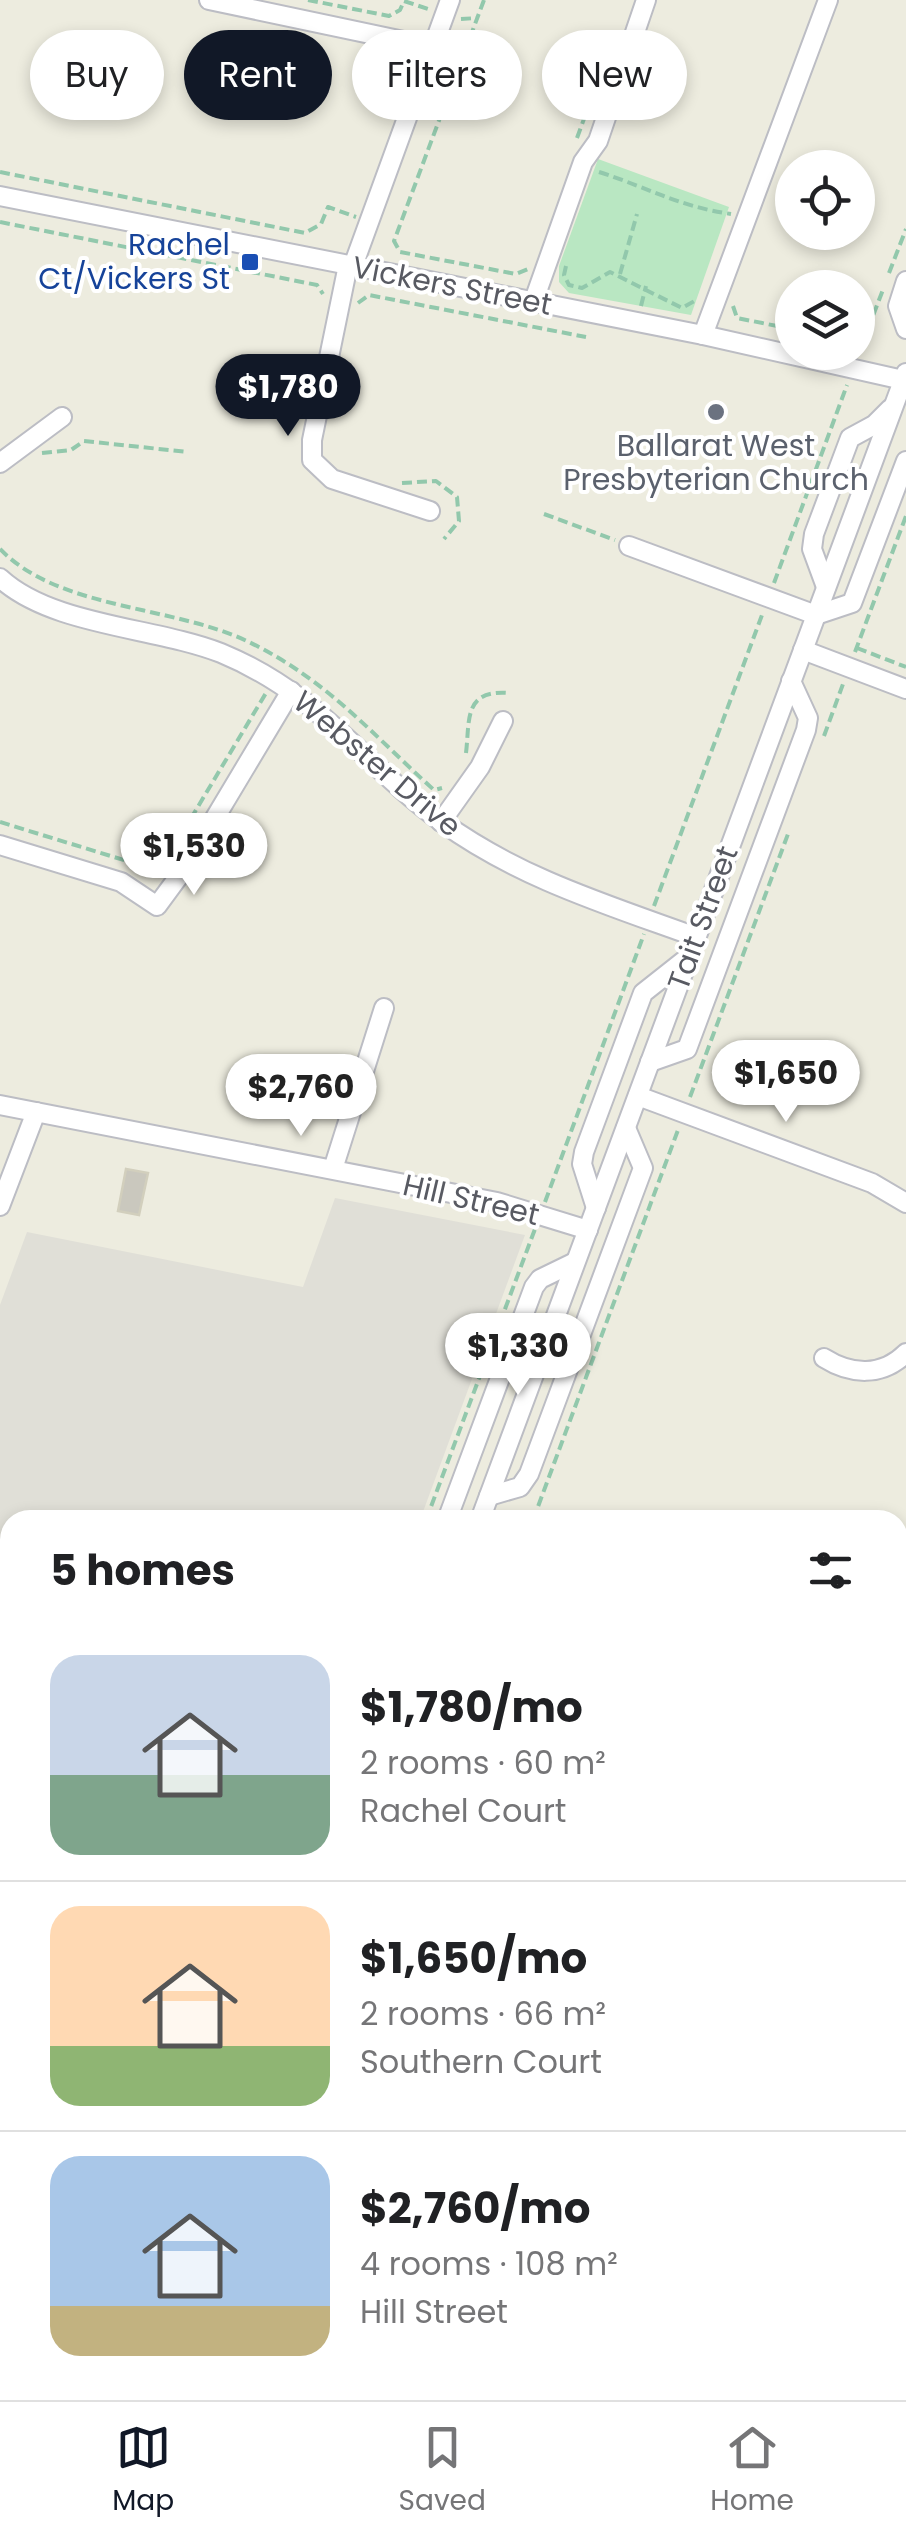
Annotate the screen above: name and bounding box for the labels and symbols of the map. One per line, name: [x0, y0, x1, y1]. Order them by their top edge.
place label: Rachel Ct/Vickers St: [38, 223, 230, 300]
street label: Vickers Street: [349, 245, 556, 326]
marker: Rachel Ct/Vickers St: [239, 251, 261, 273]
pin: $1,780: [207, 354, 369, 439]
marker: Ballarat West Presbyterian Church: [705, 401, 727, 423]
place label: Ballarat West Presbyterian Church: [563, 424, 869, 501]
street label: Webster Drive: [284, 680, 471, 847]
pin: $1,530: [113, 813, 275, 898]
street label: Tait Street: [657, 840, 748, 996]
pin: $1,650: [705, 1040, 867, 1125]
pin: $2,760: [220, 1054, 382, 1139]
street label: Hill Street: [399, 1163, 544, 1236]
pin: $1,330: [437, 1313, 599, 1398]

